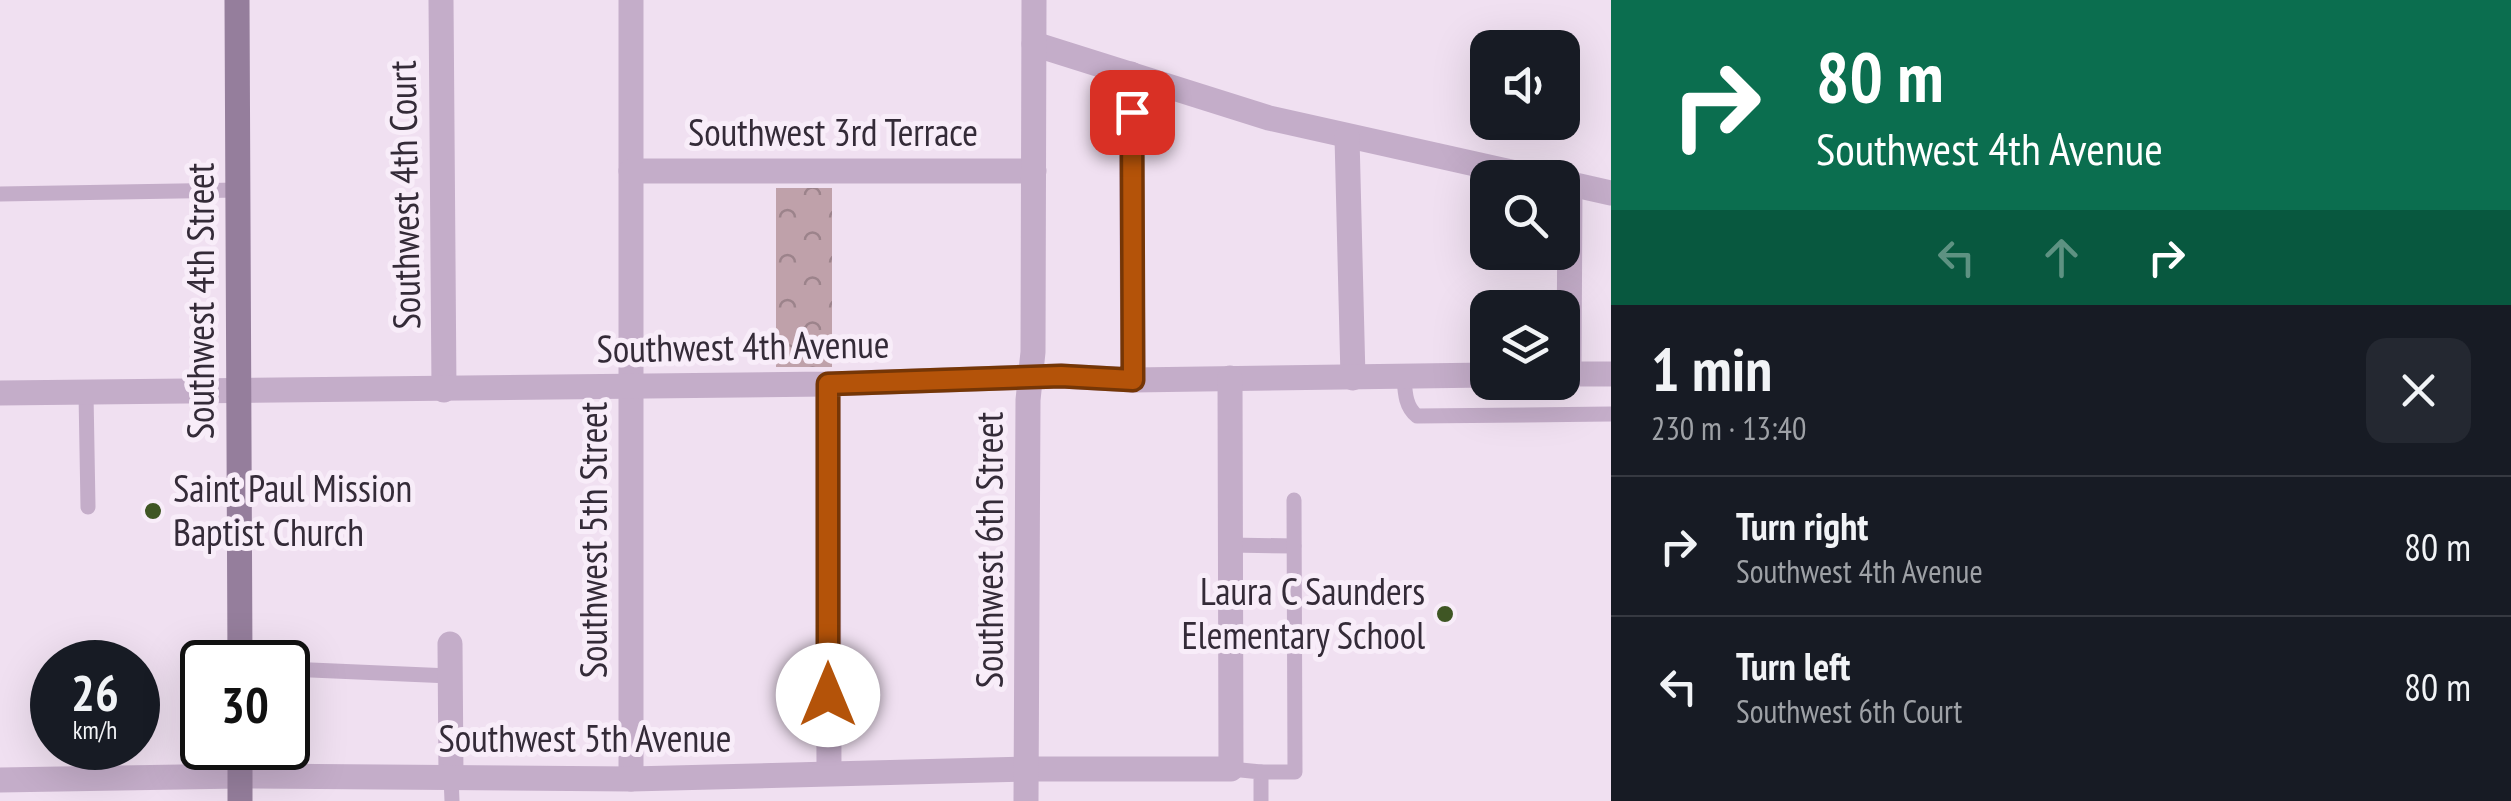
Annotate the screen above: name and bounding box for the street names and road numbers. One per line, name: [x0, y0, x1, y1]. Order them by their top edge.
street label: Southwest 4th Court: [377, 60, 430, 330]
street label: Southwest 3rd Terrace: [688, 107, 978, 156]
street label: Southwest 4th Street: [175, 162, 224, 439]
street label: Southwest 4th Avenue: [596, 318, 890, 373]
street label: Southwest 5th Street: [568, 401, 617, 678]
street label: Southwest 6th Street: [964, 411, 1013, 688]
street label: Southwest 5th Avenue: [439, 713, 731, 762]

